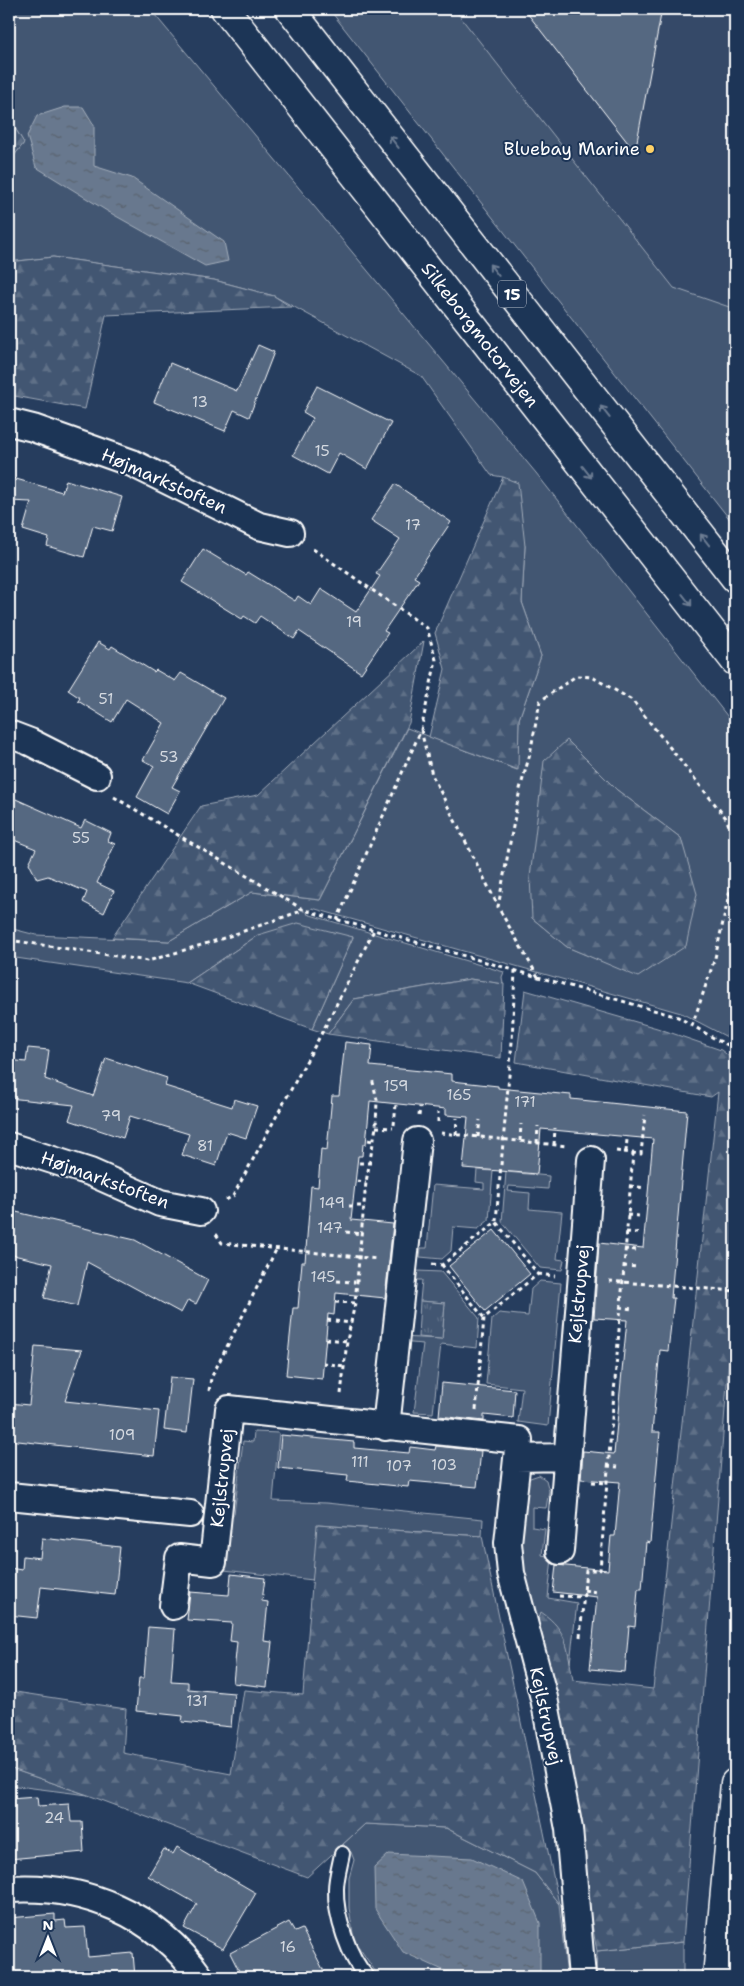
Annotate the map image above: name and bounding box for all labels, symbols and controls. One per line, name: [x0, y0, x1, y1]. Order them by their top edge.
one-way arrow: [389, 136, 400, 149]
place label: Bluebay Marine: [504, 137, 640, 161]
marker: Bluebay Marine: [644, 143, 656, 155]
street label: Silkeborgmotorvejen: [416, 258, 544, 412]
one-way arrow: [488, 264, 499, 277]
road number: 15: [498, 280, 526, 308]
house number: 13: [192, 392, 208, 412]
one-way arrow: [600, 405, 610, 419]
house number: 15: [314, 441, 330, 461]
street label: Højmarkstoften: [97, 443, 231, 519]
one-way arrow: [581, 465, 592, 478]
house number: 17: [405, 515, 421, 535]
one-way arrow: [700, 534, 711, 547]
one-way arrow: [682, 593, 692, 607]
house number: 19: [346, 612, 362, 632]
house number: 51: [99, 689, 113, 709]
house number: 53: [160, 747, 179, 767]
house number: 55: [72, 828, 90, 848]
house number: 159: [384, 1076, 409, 1096]
house number: 165: [447, 1085, 471, 1105]
house number: 171: [514, 1092, 536, 1112]
house number: 79: [101, 1106, 121, 1126]
house number: 81: [197, 1136, 213, 1156]
street label: Højmarkstoften: [38, 1146, 172, 1214]
house number: 149: [319, 1193, 345, 1213]
house number: 147: [317, 1218, 343, 1238]
street label: Kejlstrupvej: [563, 1243, 595, 1345]
house number: 145: [311, 1267, 335, 1287]
house number: 109: [109, 1425, 135, 1445]
street label: Kejlstrupvej: [205, 1427, 239, 1529]
house number: 111: [351, 1452, 369, 1472]
house number: 103: [431, 1455, 457, 1475]
house number: 107: [386, 1456, 412, 1476]
street label: Kejlstrupvej: [524, 1665, 568, 1767]
house number: 131: [186, 1691, 208, 1711]
house number: 24: [44, 1808, 64, 1828]
north arrow: [22, 1914, 72, 1964]
text: N: [42, 1916, 54, 1934]
house number: 16: [280, 1937, 296, 1957]

